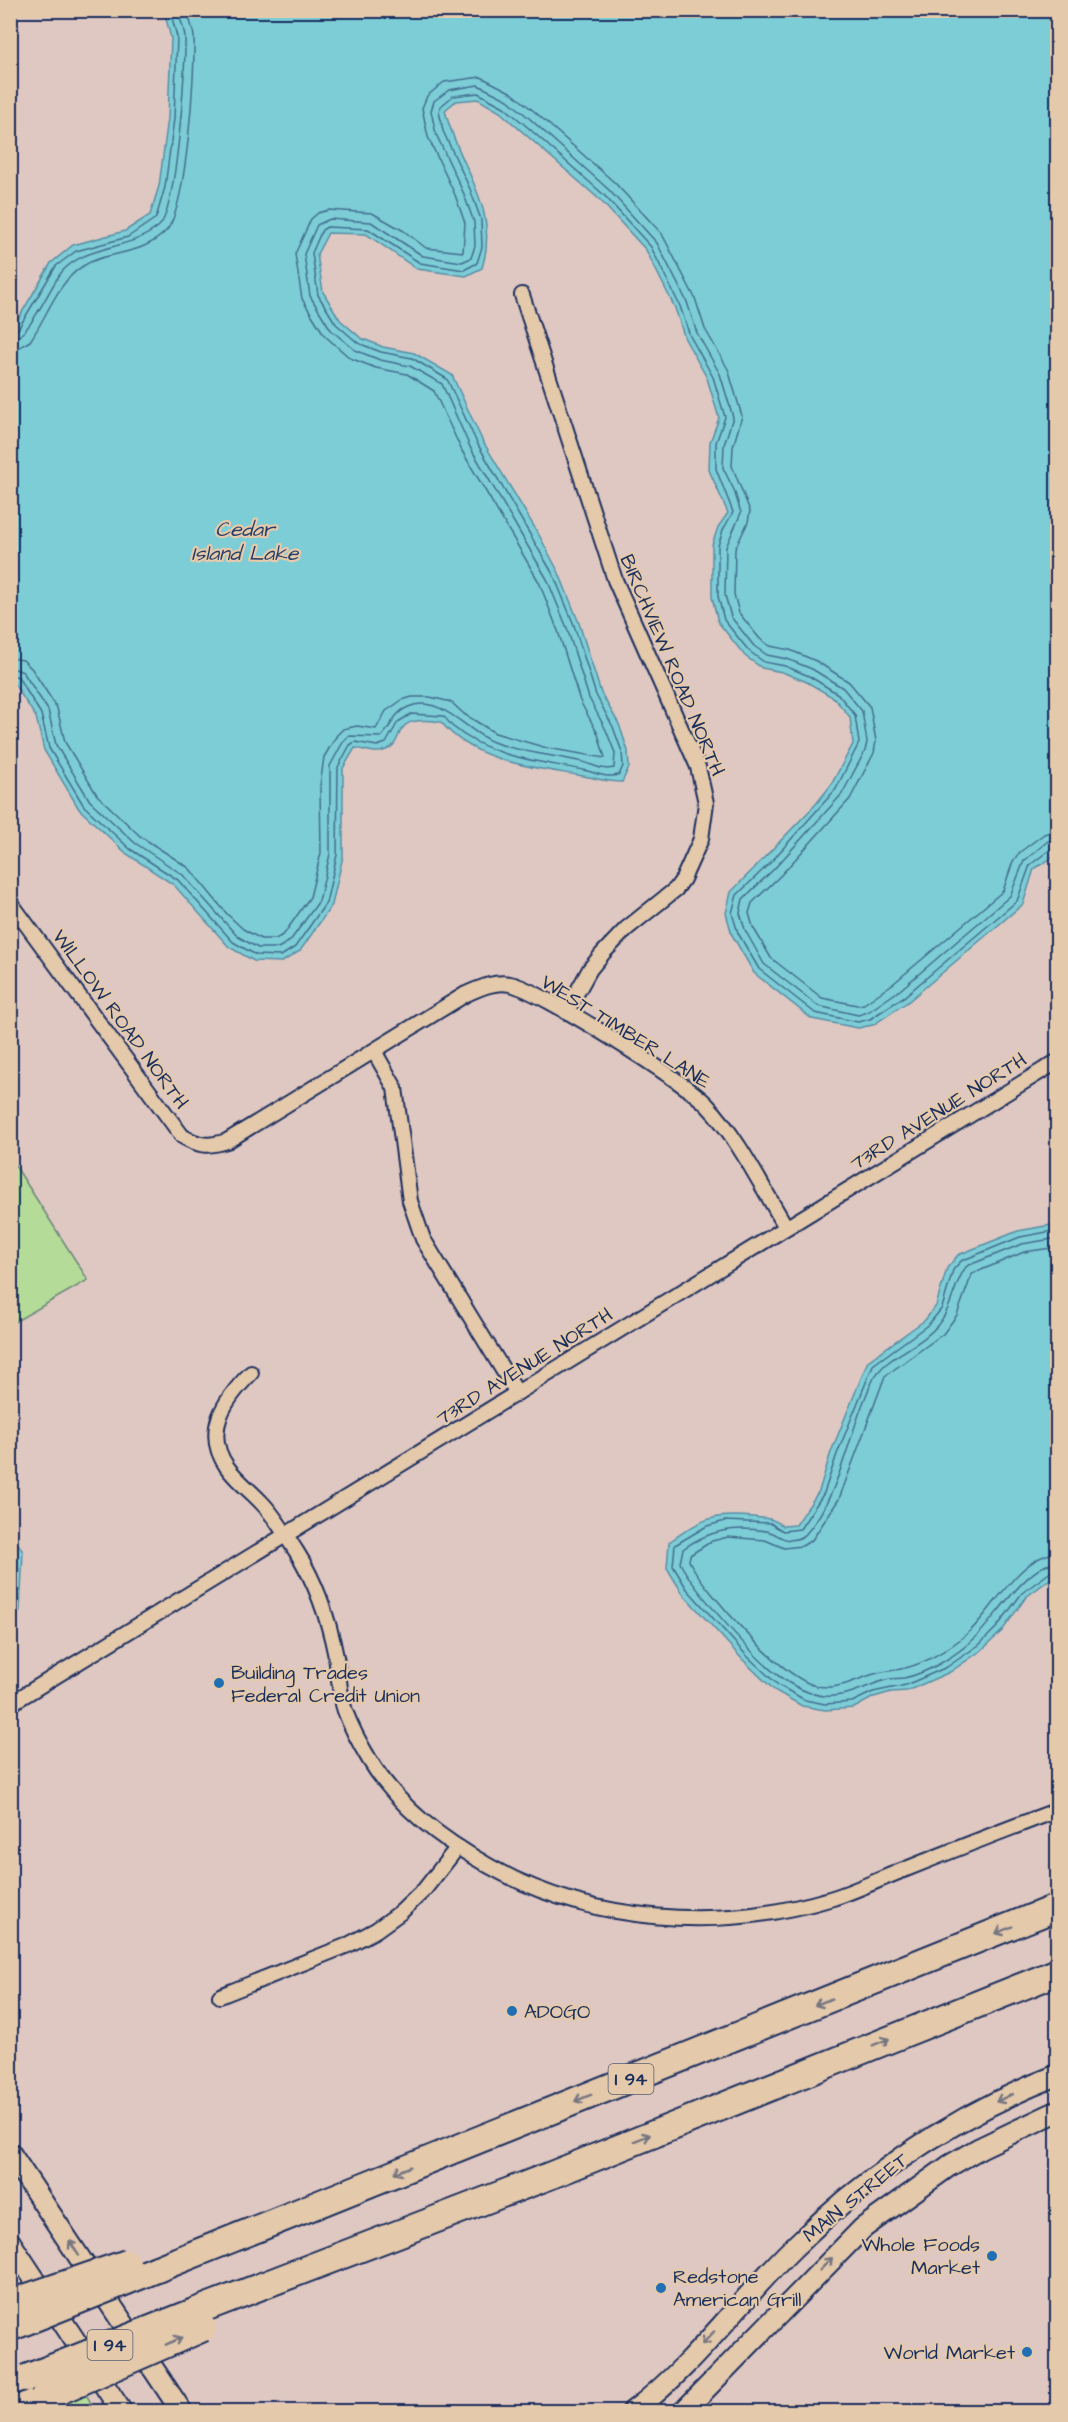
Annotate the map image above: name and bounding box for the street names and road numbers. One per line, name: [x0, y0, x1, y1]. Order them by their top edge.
street label: BIRCHVIEW ROAD NORTH: [613, 550, 732, 780]
street label: WILLOW ROAD NORTH: [45, 924, 195, 1115]
street label: WEST TIMBER LANE: [535, 968, 716, 1096]
street label: 73RD AVENUE NORTH: [845, 1046, 1032, 1178]
street label: 73RD AVENUE NORTH: [431, 1301, 618, 1433]
road number: I 94: [608, 2064, 654, 2094]
street label: MAIN STREET: [797, 2146, 915, 2249]
road number: I 94: [88, 2330, 132, 2360]

